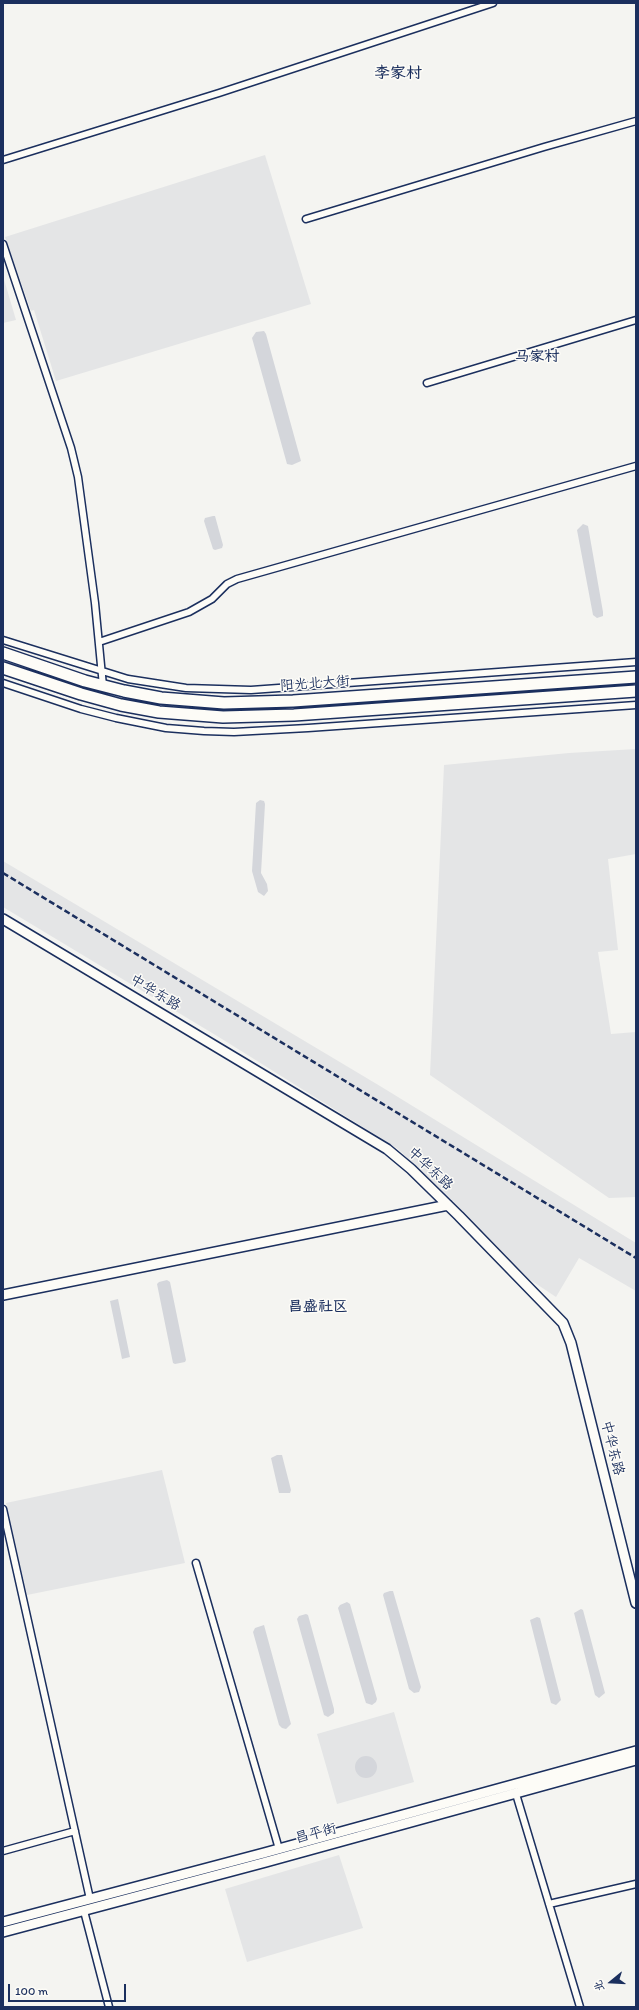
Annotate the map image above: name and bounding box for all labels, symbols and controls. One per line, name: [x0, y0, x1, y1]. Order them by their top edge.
district label: 李家村: [374, 64, 422, 84]
district label: 马家村: [515, 348, 559, 366]
street label: 阳光北大街: [279, 673, 351, 695]
street label: 中华东路: [127, 971, 183, 1015]
street label: 中华东路: [404, 1144, 456, 1194]
district label: 昌盛社区: [288, 1298, 348, 1316]
street label: 中华东路: [597, 1419, 627, 1477]
street label: 昌平街: [294, 1820, 338, 1848]
north arrow: [591, 1962, 631, 2002]
scale bar: [10, 1976, 128, 2002]
text: 北: [591, 1979, 607, 1993]
text: 100 m: [15, 1984, 48, 1998]

